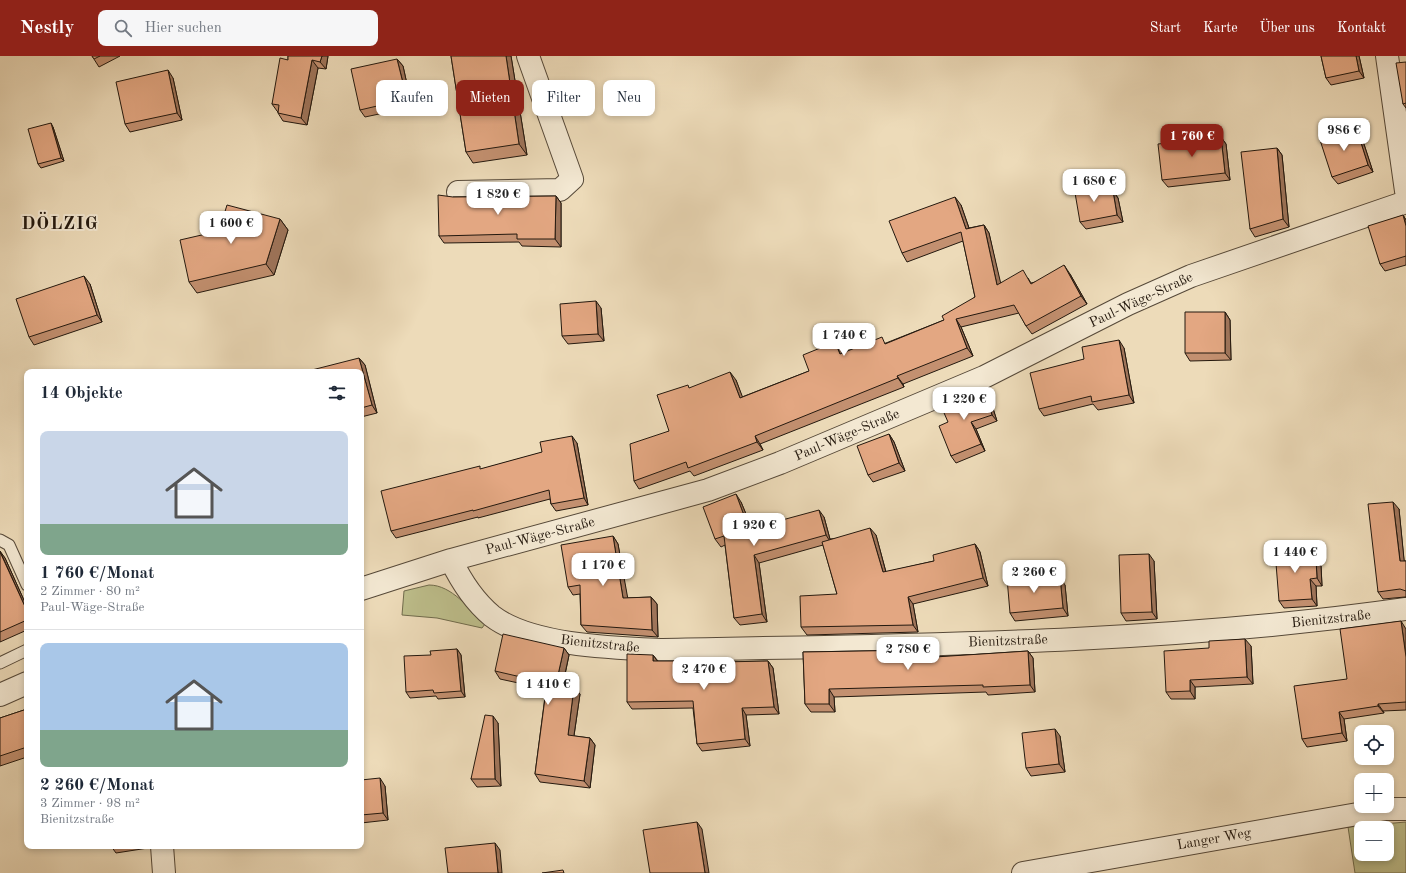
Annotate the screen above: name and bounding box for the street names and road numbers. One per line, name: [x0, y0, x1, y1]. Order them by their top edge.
street label: Paul-Wäge-Straße: [1087, 270, 1195, 330]
street label: Paul-Wäge-Straße: [792, 407, 902, 463]
street label: Paul-Wäge-Straße: [484, 515, 596, 557]
street label: Bienitzstraße: [1291, 608, 1371, 630]
street label: Bienitzstraße: [560, 633, 640, 655]
street label: Bienitzstraße: [968, 633, 1048, 649]
street label: Langer Weg: [1176, 826, 1253, 852]

